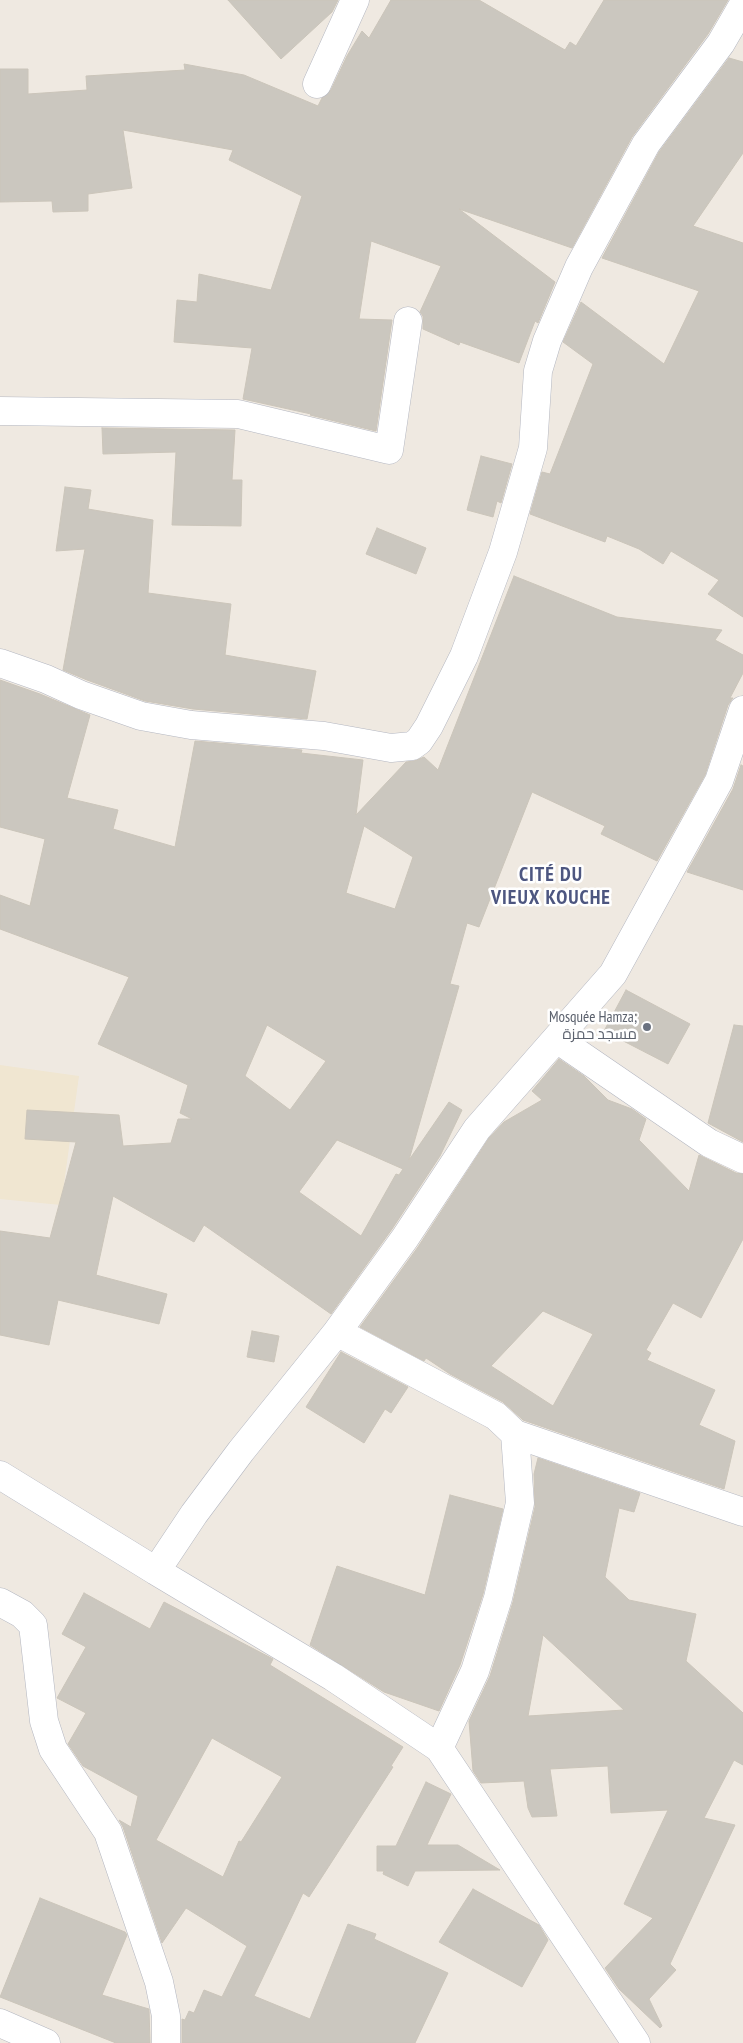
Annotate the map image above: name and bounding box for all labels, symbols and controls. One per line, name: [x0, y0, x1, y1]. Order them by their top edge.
district label: CITÉ DU VIEUX KOUCHE: [490, 863, 612, 910]
place label: Mosquée Hamza; مسجد حمزة: [549, 1009, 637, 1044]
marker: Mosquée Hamza; مسجد حمزة: [641, 1021, 653, 1033]

